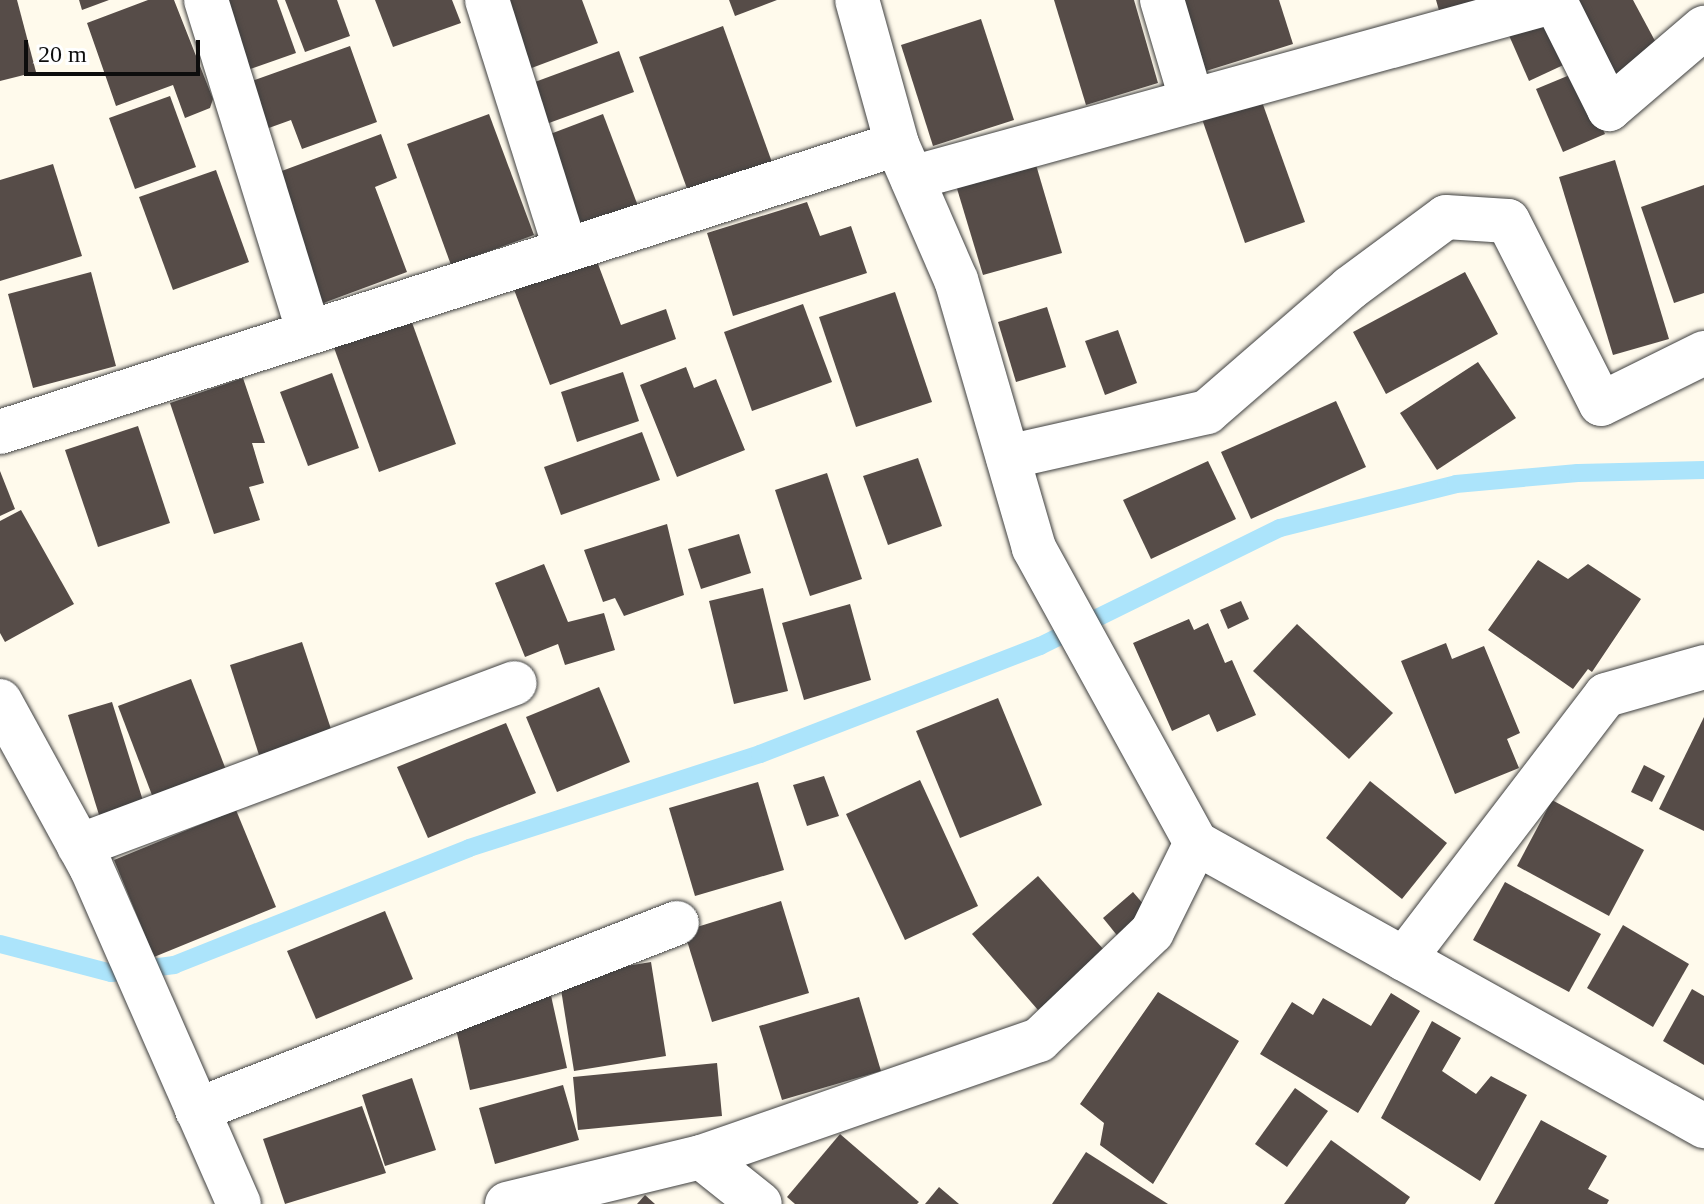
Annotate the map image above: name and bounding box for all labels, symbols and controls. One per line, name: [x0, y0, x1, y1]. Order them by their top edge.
scale bar: [28, 24, 204, 74]
text: 20 m: [38, 41, 87, 67]

